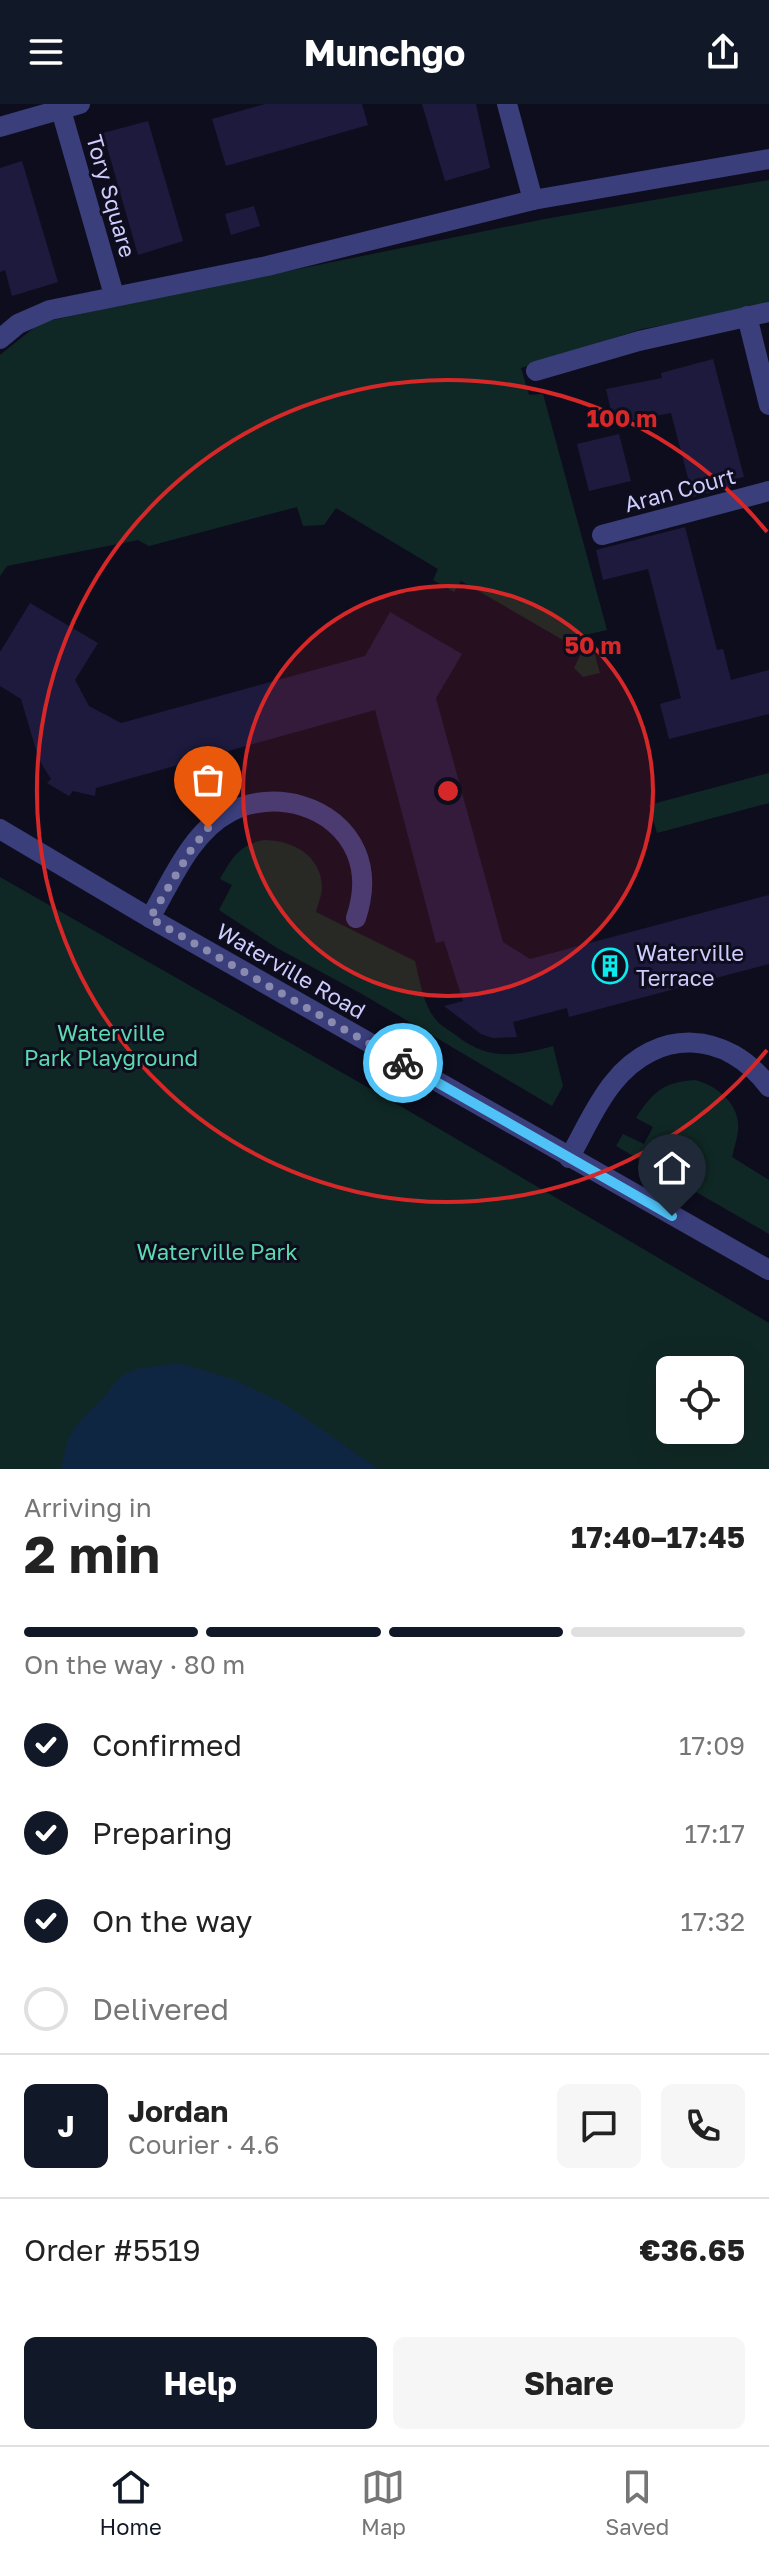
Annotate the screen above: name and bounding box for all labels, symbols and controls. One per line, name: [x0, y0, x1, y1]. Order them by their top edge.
icon: menu: [24, 30, 68, 74]
icon: share: [701, 30, 745, 74]
text: Munchgo: [304, 31, 465, 74]
street label: Tory Square: [81, 131, 142, 260]
text: 100 m: [587, 403, 657, 432]
street label: Aran Court: [621, 462, 738, 517]
text: 50 m: [564, 630, 622, 659]
pin: [174, 746, 242, 828]
icon: bag: [186, 758, 230, 802]
centre of rings: [434, 777, 462, 805]
street label: Waterville Road: [212, 917, 371, 1024]
place label: Waterville Terrace: [636, 939, 744, 991]
building icon: Waterville Terrace: [591, 947, 629, 985]
park label: Waterville Park Playground: [24, 1019, 198, 1071]
courier: [363, 1023, 443, 1103]
icon: bike: [381, 1041, 425, 1085]
pin: [638, 1134, 706, 1216]
icon: home: [650, 1146, 694, 1190]
park label: Waterville Park: [136, 1238, 298, 1265]
map controls: [656, 1356, 744, 1444]
button: locate: [656, 1356, 744, 1444]
text: Arriving in: [24, 1492, 152, 1523]
text: 17:40–17:45: [571, 1519, 745, 1555]
text: 2 min: [24, 1522, 160, 1584]
text: On the way · 80 m: [24, 1649, 245, 1680]
icon: check: [24, 1723, 68, 1767]
text: Confirmed: [92, 1727, 242, 1763]
text: 17:09: [679, 1730, 745, 1761]
icon: check: [24, 1811, 68, 1855]
text: Preparing: [92, 1815, 233, 1851]
text: 17:17: [684, 1818, 745, 1849]
icon: check: [24, 1899, 68, 1943]
text: On the way: [92, 1903, 252, 1939]
text: 17:32: [681, 1906, 745, 1937]
text: Delivered: [92, 1991, 229, 2027]
button: chat: [557, 2084, 641, 2168]
button: phone: [661, 2084, 745, 2168]
text: Jordan: [128, 2093, 228, 2129]
text: J: [57, 2108, 75, 2144]
text: Courier · 4.6: [128, 2129, 280, 2160]
text: Order #5519: [24, 2232, 201, 2268]
text: €36.65: [640, 2232, 745, 2268]
button: Help: [24, 2337, 377, 2429]
button: Share: [393, 2337, 745, 2429]
tab: Home: [100, 2465, 162, 2540]
tab: Map: [361, 2465, 406, 2540]
tab: Saved: [605, 2465, 669, 2540]

